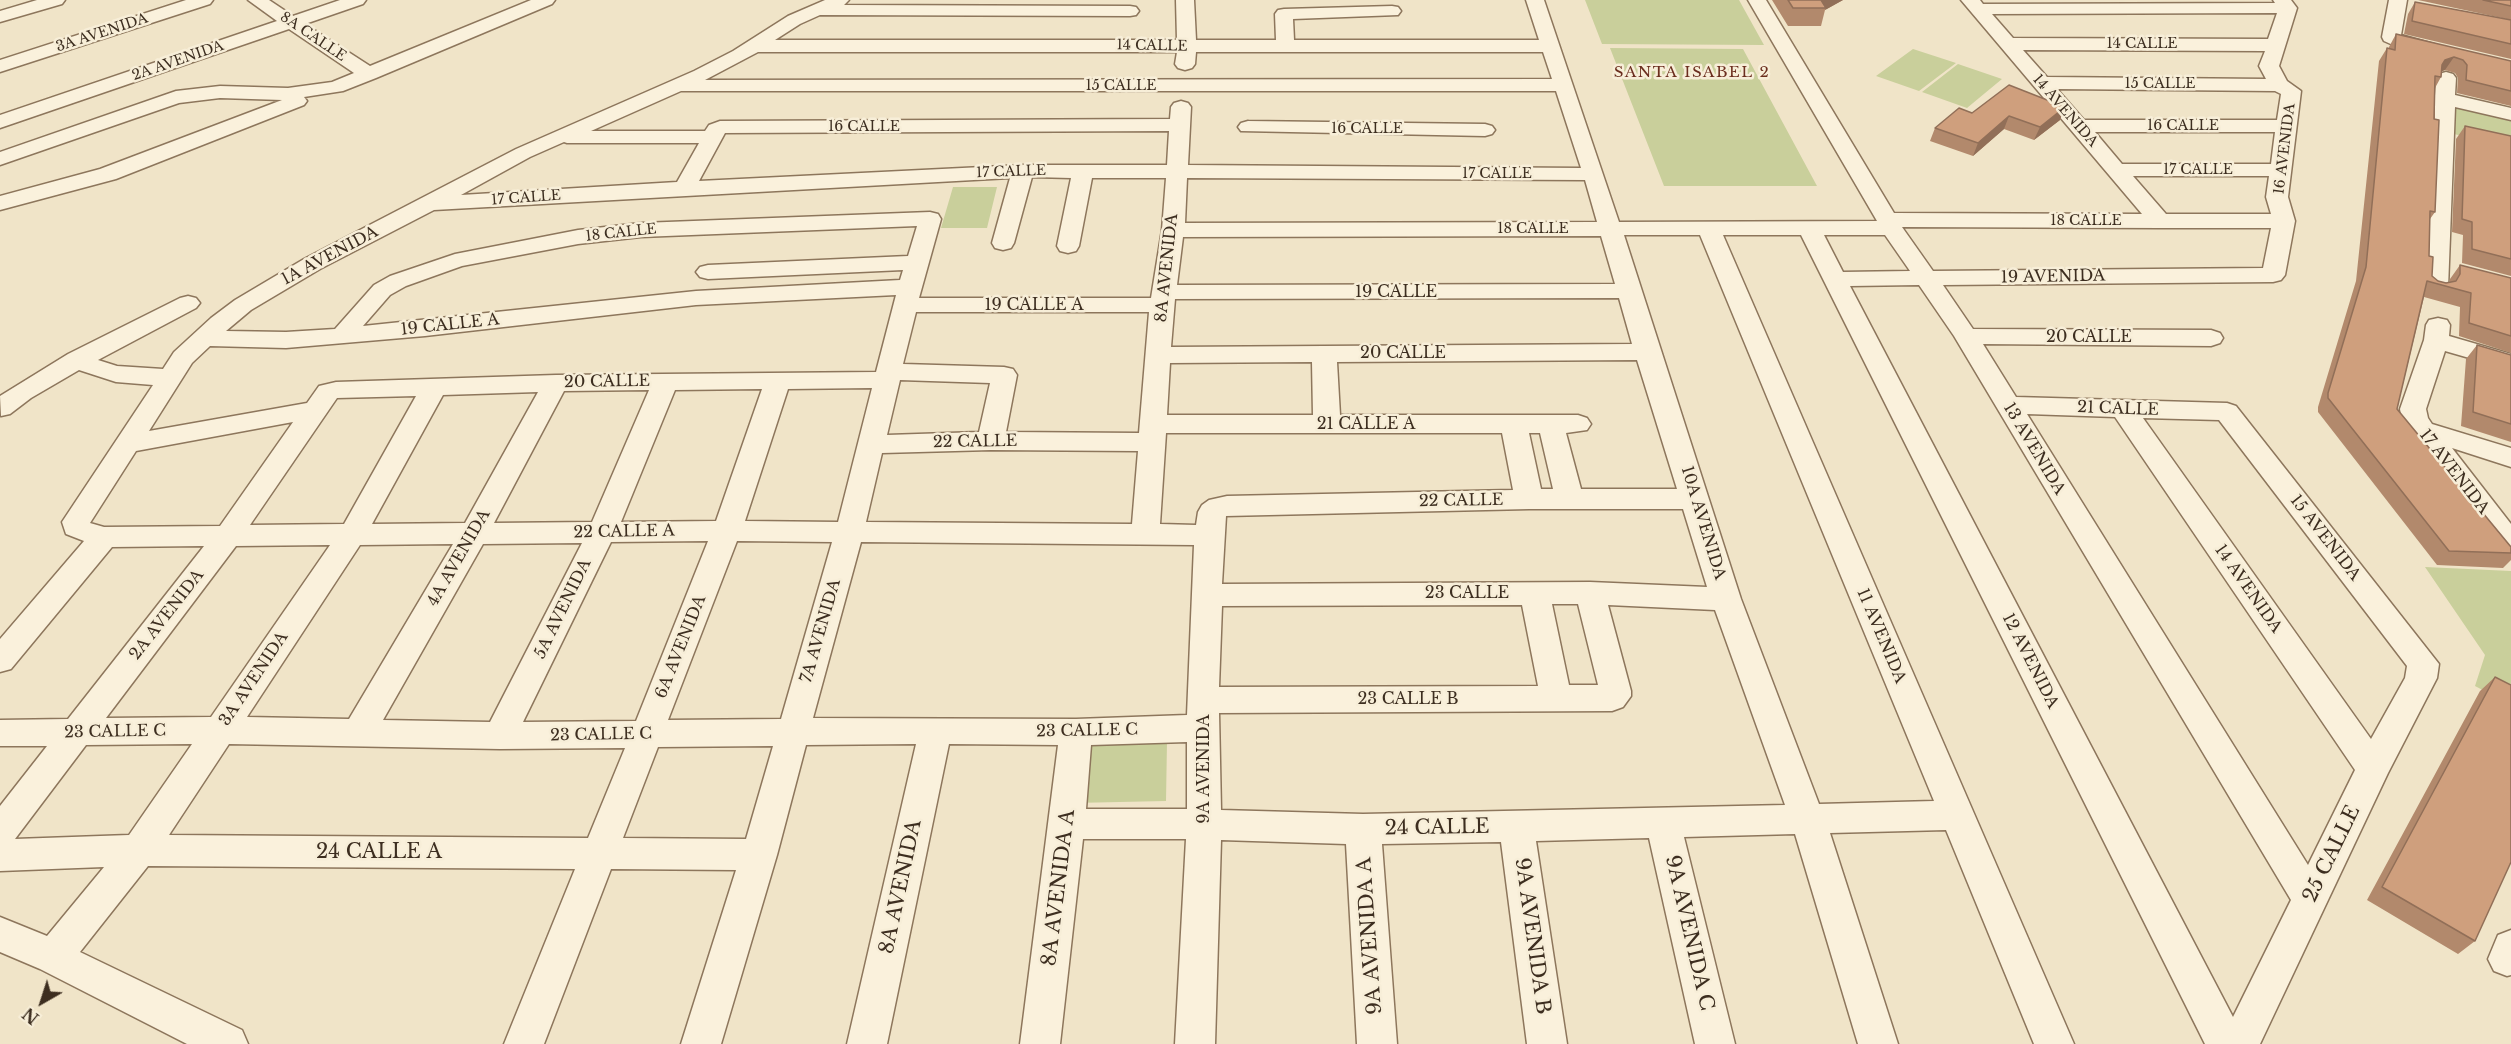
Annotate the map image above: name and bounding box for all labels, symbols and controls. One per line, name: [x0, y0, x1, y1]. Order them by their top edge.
street label: 8A CALLE: [277, 9, 349, 65]
street label: 3A AVENIDA: [54, 10, 150, 56]
street label: 14 CALLE: [2106, 36, 2178, 52]
street label: 14 CALLE: [1116, 37, 1188, 55]
street label: 2A AVENIDA: [130, 38, 226, 84]
district label: SANTA ISABEL 2: [1614, 64, 1770, 82]
street label: 14 AVENIDA: [2029, 71, 2101, 151]
street label: 15 CALLE: [2125, 76, 2195, 92]
street label: 15 CALLE: [1086, 78, 1156, 94]
street label: 16 AVENIDA: [2271, 103, 2299, 195]
street label: 16 CALLE: [2147, 118, 2219, 134]
street label: 16 CALLE: [828, 119, 900, 135]
street label: 16 CALLE: [1331, 121, 1403, 137]
street label: 17 CALLE: [976, 162, 1046, 182]
street label: 17 CALLE: [2163, 162, 2233, 178]
street label: 17 CALLE: [1462, 166, 1532, 182]
street label: 17 CALLE: [491, 187, 561, 209]
street label: 8A AVENIDA: [1152, 213, 1182, 323]
street label: 18 CALLE: [2050, 213, 2122, 229]
street label: 18 CALLE: [585, 221, 657, 245]
street label: 18 CALLE: [1497, 221, 1569, 237]
street label: 1A AVENIDA: [278, 223, 382, 289]
street label: 19 AVENIDA: [2001, 266, 2105, 288]
street label: 19 CALLE: [1355, 282, 1437, 302]
street label: 19 CALLE A: [984, 295, 1084, 315]
street label: 19 CALLE A: [400, 310, 500, 340]
street label: 20 CALLE: [2046, 327, 2132, 347]
street label: 20 CALLE: [1360, 343, 1446, 363]
street label: 20 CALLE: [564, 372, 650, 392]
street label: 21 CALLE: [2077, 398, 2159, 420]
street label: 13 AVENIDA: [1999, 399, 2069, 499]
street label: 21 CALLE A: [1317, 414, 1415, 434]
street label: 17 AVENIDA: [2415, 426, 2493, 518]
street label: 22 CALLE: [933, 432, 1017, 452]
street label: 10A AVENIDA: [1677, 464, 1729, 582]
street label: 22 CALLE: [1419, 491, 1503, 511]
street label: 15 AVENIDA: [2286, 491, 2364, 585]
street label: 4A AVENIDA: [424, 506, 494, 610]
street label: 22 CALLE A: [573, 522, 675, 542]
street label: 14 AVENIDA: [2210, 541, 2286, 637]
street label: 5A AVENIDA: [531, 556, 595, 662]
street label: 2A AVENIDA: [126, 566, 208, 664]
street label: 7A AVENIDA: [797, 577, 845, 685]
street label: 23 CALLE: [1425, 583, 1509, 603]
street label: 11 AVENIDA: [1852, 586, 1910, 686]
street label: 6A AVENIDA: [652, 593, 710, 701]
street label: 12 AVENIDA: [1998, 610, 2062, 712]
street label: 3A AVENIDA: [216, 628, 292, 730]
street label: 23 CALLE B: [1357, 689, 1459, 709]
street label: 9A AVENIDA: [1194, 714, 1214, 824]
street label: 23 CALLE C: [1036, 721, 1138, 741]
street label: 23 CALLE C: [64, 722, 166, 742]
street label: 23 CALLE C: [550, 725, 652, 745]
street label: 25 CALLE: [2298, 802, 2366, 906]
street label: 8A AVENIDA A: [1037, 808, 1081, 968]
street label: 24 CALLE: [1384, 815, 1490, 841]
street label: 8A AVENIDA: [875, 818, 927, 956]
street label: 24 CALLE A: [316, 840, 442, 864]
street label: 9A AVENIDA C: [1659, 853, 1719, 1013]
street label: 9A AVENIDA A: [1353, 856, 1387, 1016]
street label: 9A AVENIDA B: [1509, 856, 1555, 1016]
north arrow: [12, 972, 72, 1032]
text: N: [19, 1003, 43, 1028]

